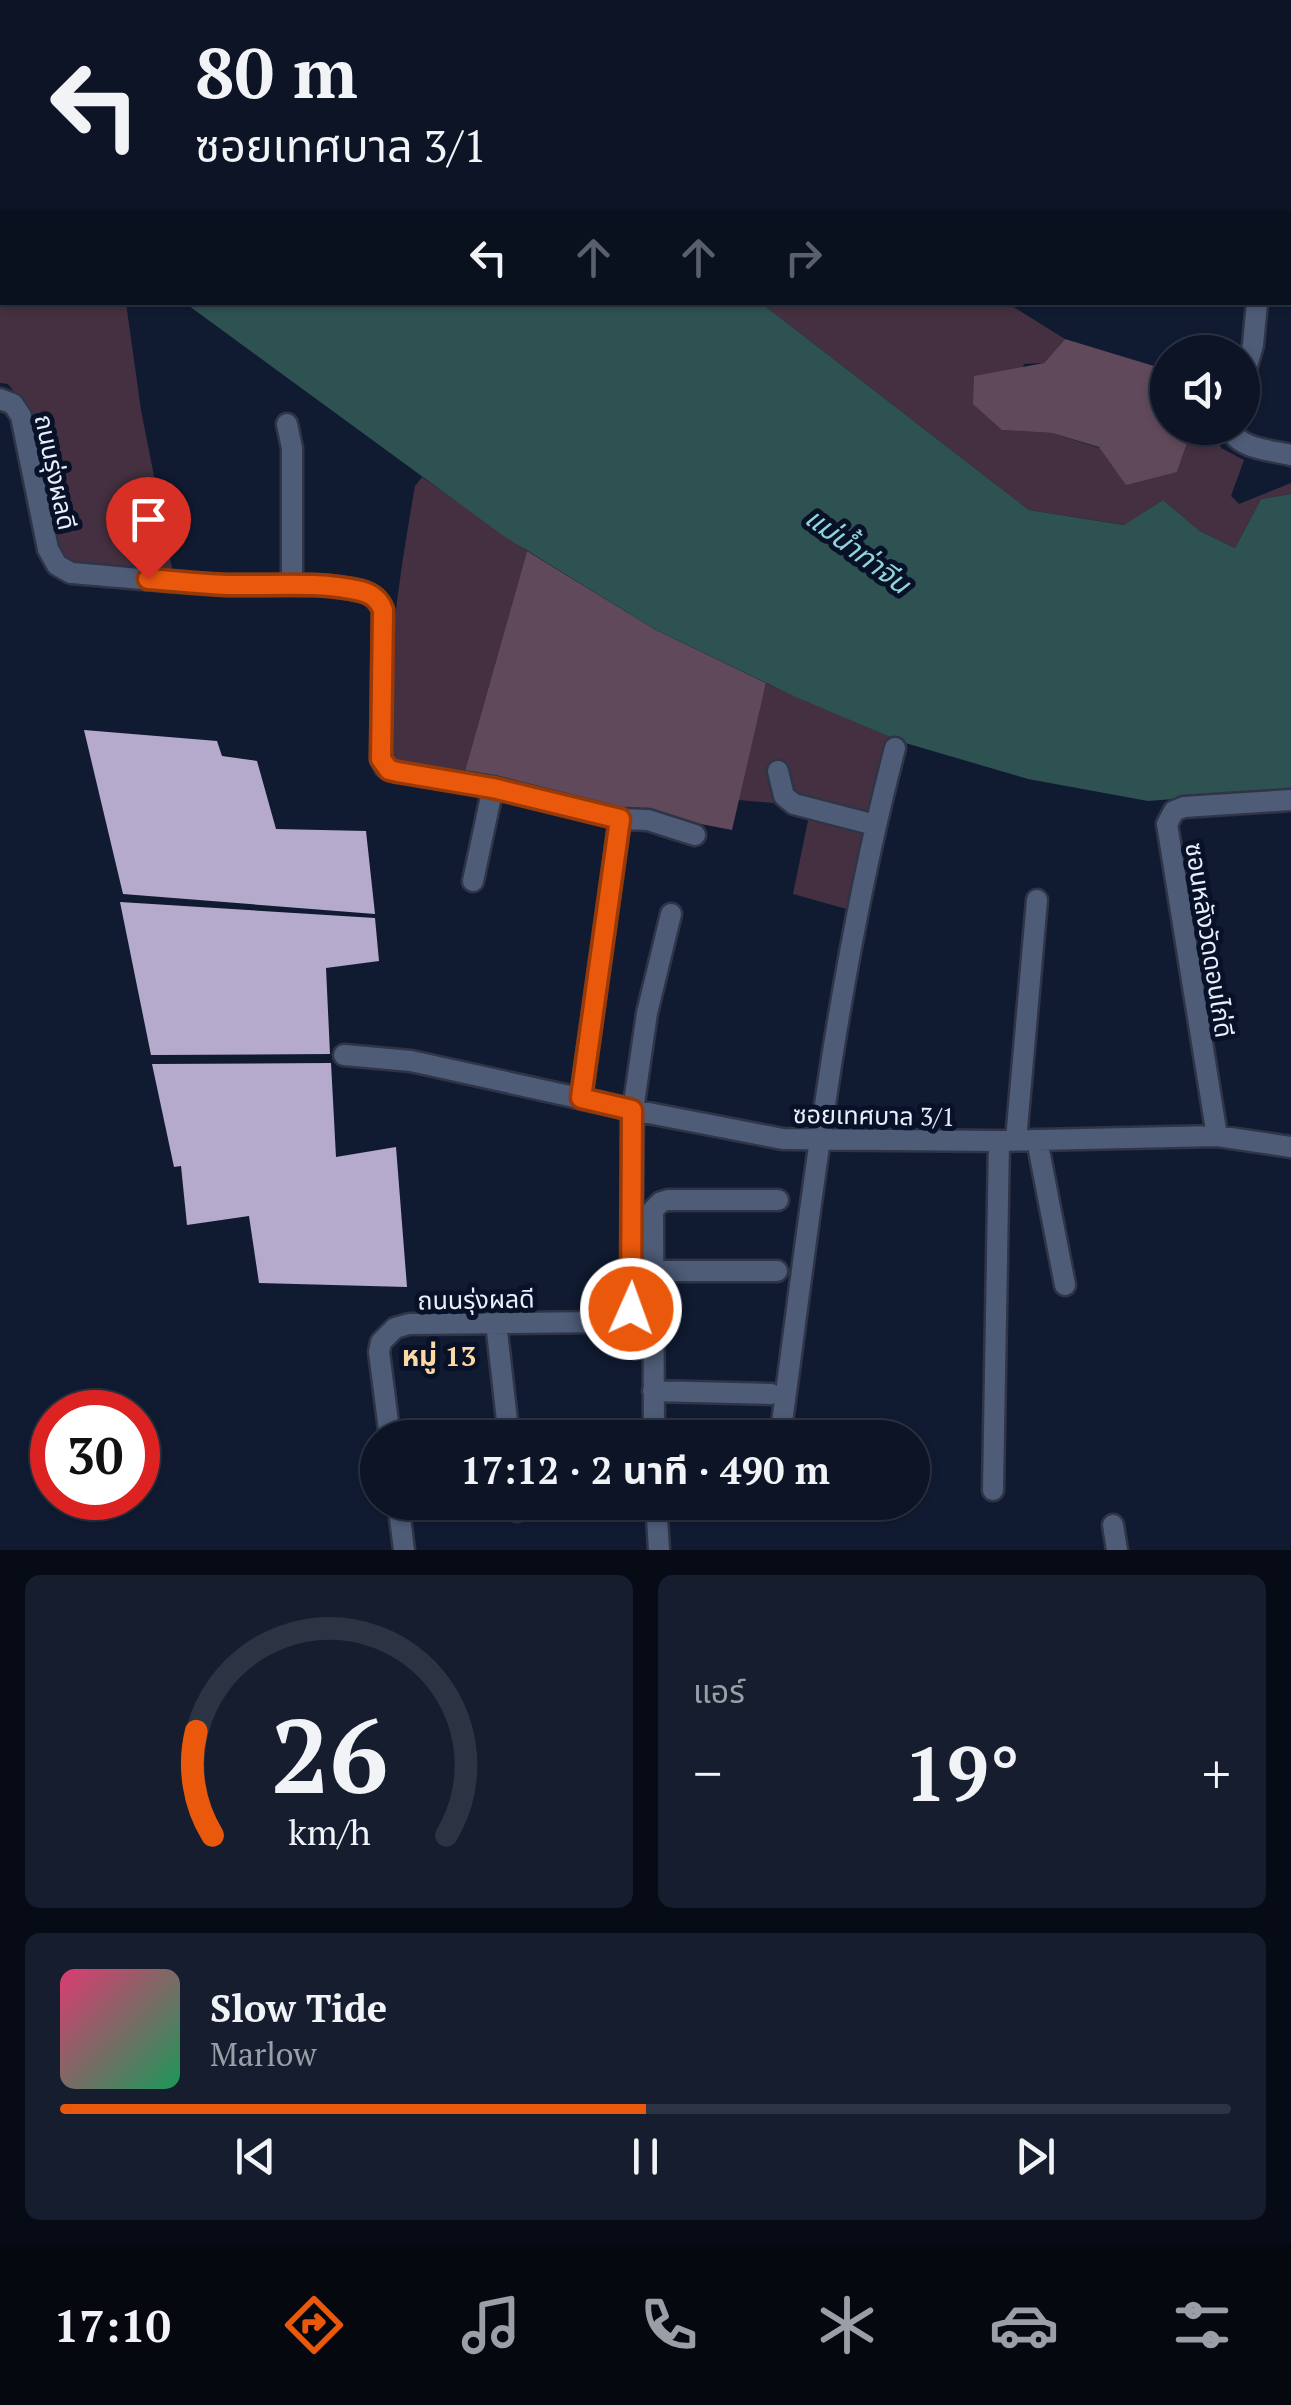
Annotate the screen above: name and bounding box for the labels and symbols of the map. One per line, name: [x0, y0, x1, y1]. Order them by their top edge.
street label: ถนนรุ่งผลดี: [28, 411, 84, 533]
pin: [106, 477, 191, 580]
water label: แม่น้ำท่าจีน: [798, 498, 919, 603]
street label: ซอนหลังวัดดอนไก่ดี: [1178, 840, 1242, 1040]
street label: ซอยเทศบาล 3/1: [793, 1097, 955, 1133]
position arrow: [579, 1257, 683, 1361]
street label: ถนนรุ่งผลดี: [417, 1281, 535, 1317]
district label: หมู่ 13: [402, 1337, 476, 1374]
speed limit sign: 30: [30, 1390, 160, 1520]

